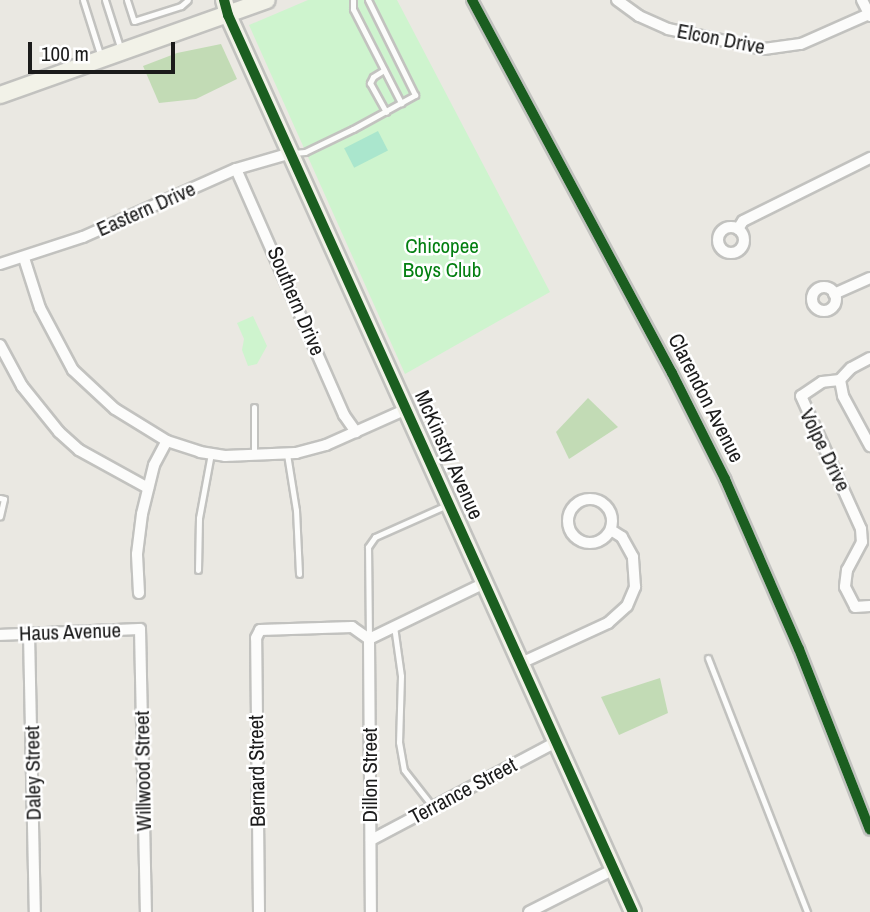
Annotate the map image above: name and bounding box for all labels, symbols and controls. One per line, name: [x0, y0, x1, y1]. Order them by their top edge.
street label: Elcon Drive: [675, 18, 767, 60]
scale bar: [32, 28, 178, 72]
text: 100 m: [41, 39, 89, 68]
street label: Eastern Drive: [93, 176, 199, 242]
park label: Chicopee Boys Club: [403, 233, 481, 283]
street label: Southern Drive: [262, 243, 330, 359]
street label: Clarendon Avenue: [662, 329, 750, 467]
street label: McKinstry Avenue: [409, 386, 489, 524]
street label: Volpe Drive: [794, 404, 856, 496]
street label: Haus Avenue: [18, 618, 122, 646]
street label: Willwood Street: [129, 710, 157, 832]
street label: Bernard Street: [243, 715, 271, 827]
street label: Daley Street: [20, 725, 46, 821]
street label: Dillon Street: [357, 728, 383, 822]
street label: Terrance Street: [405, 752, 521, 830]

